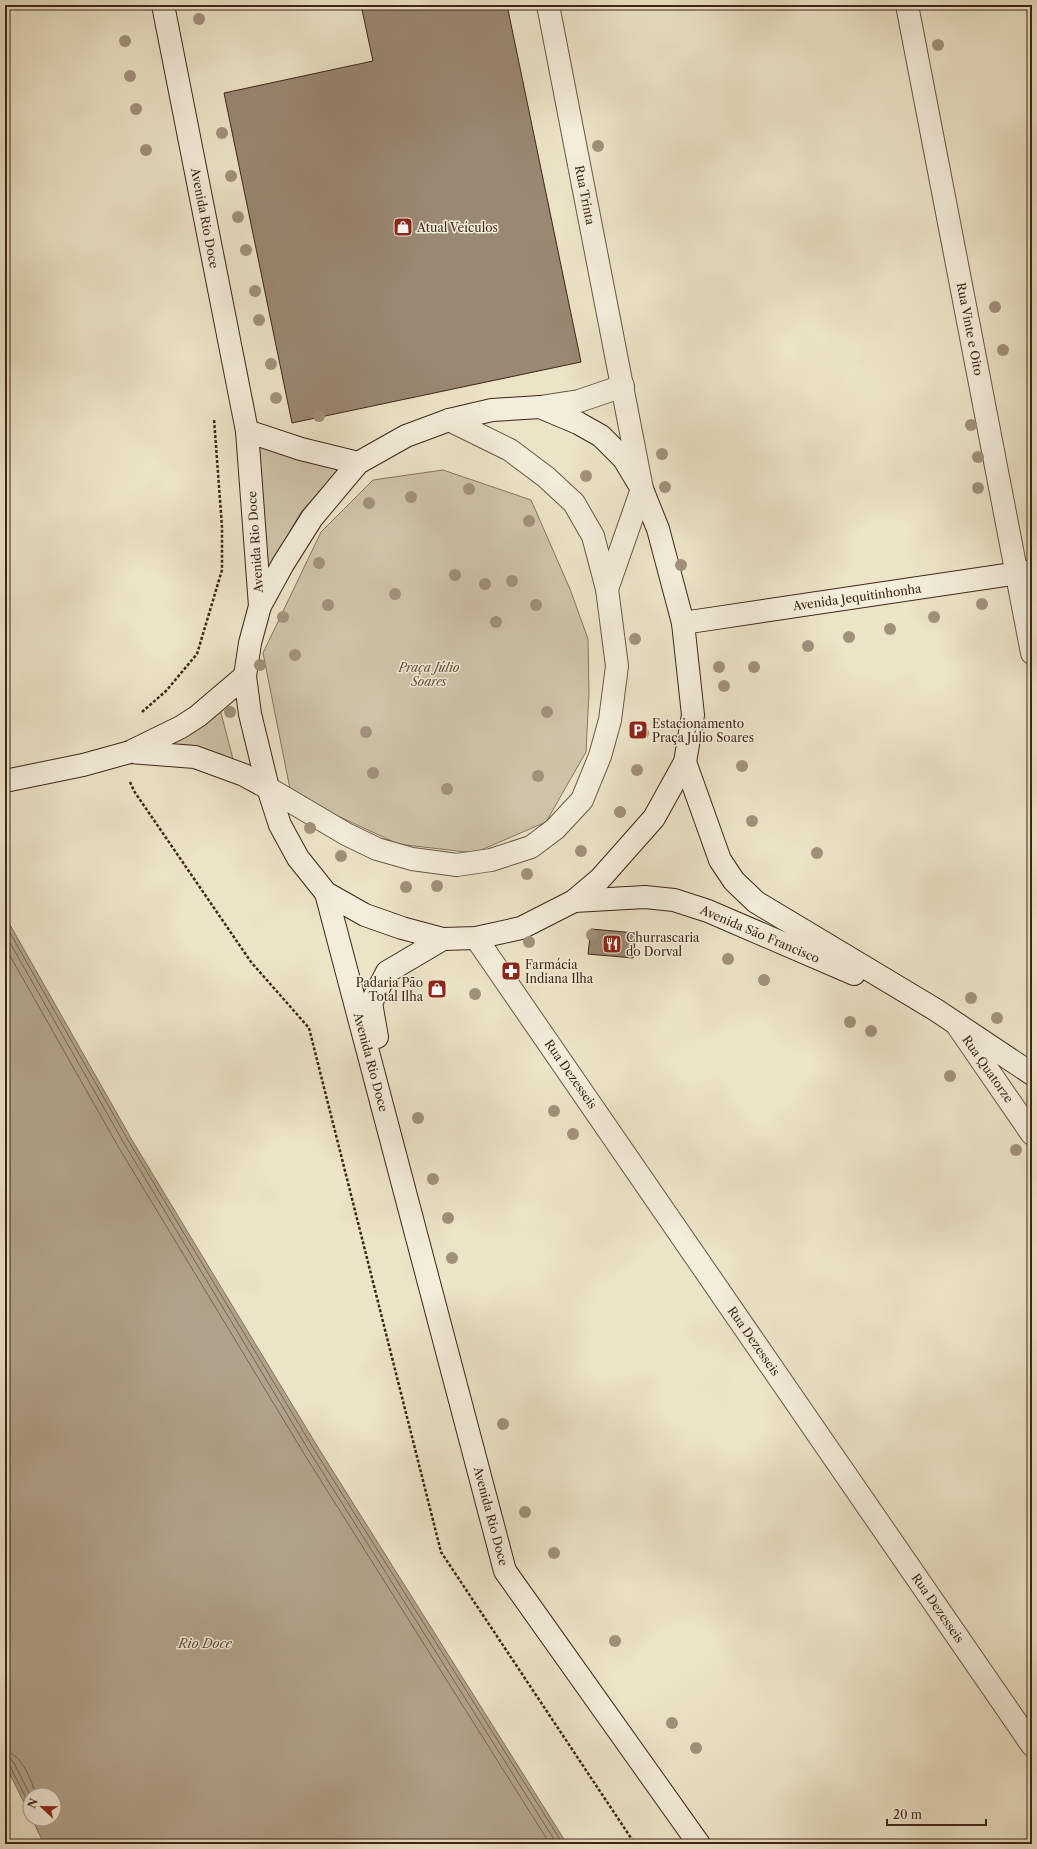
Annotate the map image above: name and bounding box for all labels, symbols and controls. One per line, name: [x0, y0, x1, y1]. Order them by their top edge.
street label: Rua Trinta: [572, 164, 598, 227]
street label: Avenida Rio Doce: [188, 166, 222, 270]
shop icon: Atual Veículos: [392, 216, 414, 238]
place label: Atual Veículos: [416, 220, 498, 235]
street label: Rua Vinte e Oito: [954, 281, 986, 377]
street label: Avenida Rio Doce: [244, 490, 266, 594]
street label: Avenida Jequitinhonha: [791, 580, 923, 614]
park label: Praça Júlio Soares: [398, 660, 460, 689]
place label: Estacionamento Praça Júlio Soares: [652, 716, 754, 745]
parking icon: Estacionamento Praça Júlio Soares: [627, 719, 649, 741]
street label: Avenida São Francisco: [697, 902, 822, 966]
place label: Churrascaria do Dorval: [626, 930, 700, 959]
restaurant icon: Churrascaria do Dorval: [601, 933, 623, 955]
place label: Farmácia Indiana Ilha: [525, 957, 594, 986]
pharmacy icon: Farmácia Indiana Ilha: [500, 960, 522, 982]
place label: Padaria Pão Total Ilha: [356, 975, 424, 1004]
shop icon: Padaria Pão Total Ilha: [426, 978, 448, 1000]
street label: Avenida Rio Doce: [350, 1010, 392, 1113]
street label: Rua Quatorze: [959, 1032, 1017, 1106]
street label: Rua Dezesseis: [542, 1037, 600, 1111]
street label: Rua Dezesseis: [725, 1304, 783, 1378]
street label: Avenida Rio Doce: [470, 1464, 512, 1567]
street label: Rua Dezesseis: [909, 1571, 967, 1645]
water label: Rio Doce: [177, 1635, 233, 1651]
north arrow: [22, 1787, 62, 1827]
text: N: [24, 1796, 41, 1810]
scale bar: [887, 1801, 986, 1827]
text: 20 m: [893, 1807, 922, 1822]

